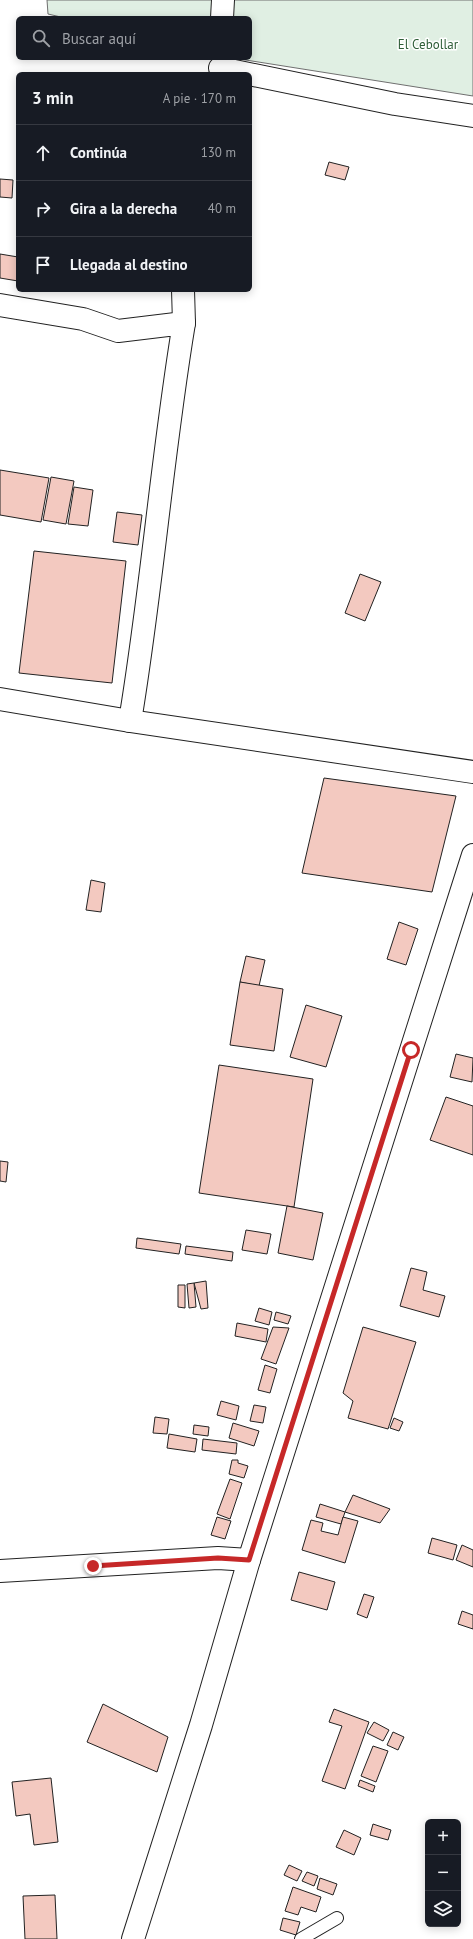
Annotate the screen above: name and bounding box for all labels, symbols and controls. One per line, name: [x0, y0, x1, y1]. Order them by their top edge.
search box: [16, 16, 252, 60]
icon: search: [30, 27, 52, 49]
text: Buscar aquí: [62, 29, 136, 48]
park label: El Cebollar: [398, 36, 459, 53]
text: 3 min: [32, 87, 73, 109]
text: A pie · 170 m: [163, 90, 236, 107]
icon: ahead: [32, 142, 54, 164]
text: Continúa: [70, 143, 127, 162]
text: 130 m: [201, 144, 236, 161]
icon: right: [32, 198, 54, 220]
text: Gira a la derecha: [70, 199, 177, 218]
text: 40 m: [208, 200, 236, 217]
icon: arrive: [32, 254, 54, 276]
text: Llegada al destino: [70, 255, 188, 274]
route start: [402, 1041, 420, 1059]
route end: [84, 1557, 102, 1575]
map controls: [425, 1819, 461, 1927]
button: +: [425, 1819, 461, 1855]
button: −: [425, 1855, 461, 1891]
button: layers: [425, 1891, 461, 1927]

